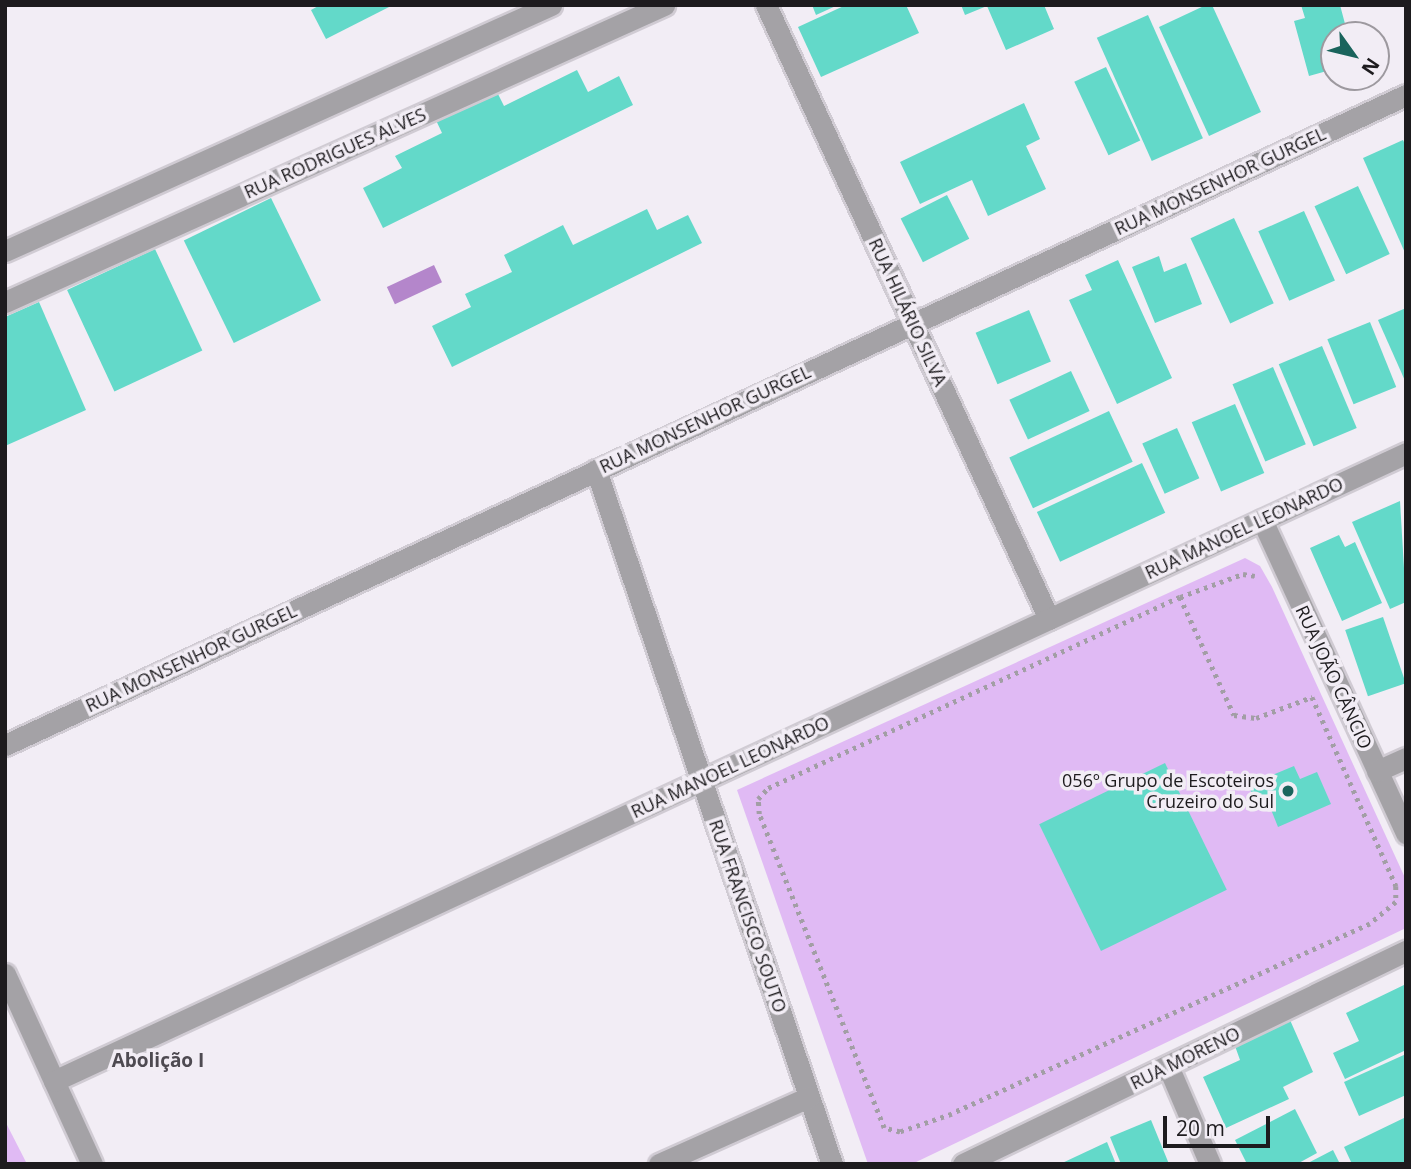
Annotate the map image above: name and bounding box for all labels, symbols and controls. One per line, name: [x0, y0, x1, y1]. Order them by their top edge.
north arrow: [1320, 21, 1390, 91]
text: N: [1356, 53, 1386, 80]
street label: RUA RODRIGUES ALVES: [241, 103, 429, 203]
street label: RUA MONSENHOR GURGEL: [1111, 123, 1329, 239]
street label: RUA HILÁRIO SILVA: [864, 235, 952, 389]
street label: RUA MONSENHOR GURGEL: [596, 361, 814, 477]
street label: RUA MANOEL LEONARDO: [1142, 473, 1346, 583]
street label: RUA MONSENHOR GURGEL: [82, 600, 300, 716]
street label: RUA JOÃO CÂNCIO: [1291, 602, 1377, 752]
street label: RUA MANOEL LEONARDO: [628, 712, 832, 822]
place label: 056º Grupo de Escoteiros Cruzeiro do Sul: [1062, 770, 1274, 812]
marker: 056º Grupo de Escoteiros Cruzeiro do Sul: [1280, 783, 1296, 799]
street label: RUA FRANCISCO SOUTO: [705, 817, 791, 1015]
street label: RUA MORENO: [1127, 1022, 1243, 1094]
district label: Abolição I: [112, 1050, 204, 1072]
scale bar: [1166, 1102, 1273, 1146]
text: 20 m: [1176, 1114, 1225, 1142]

